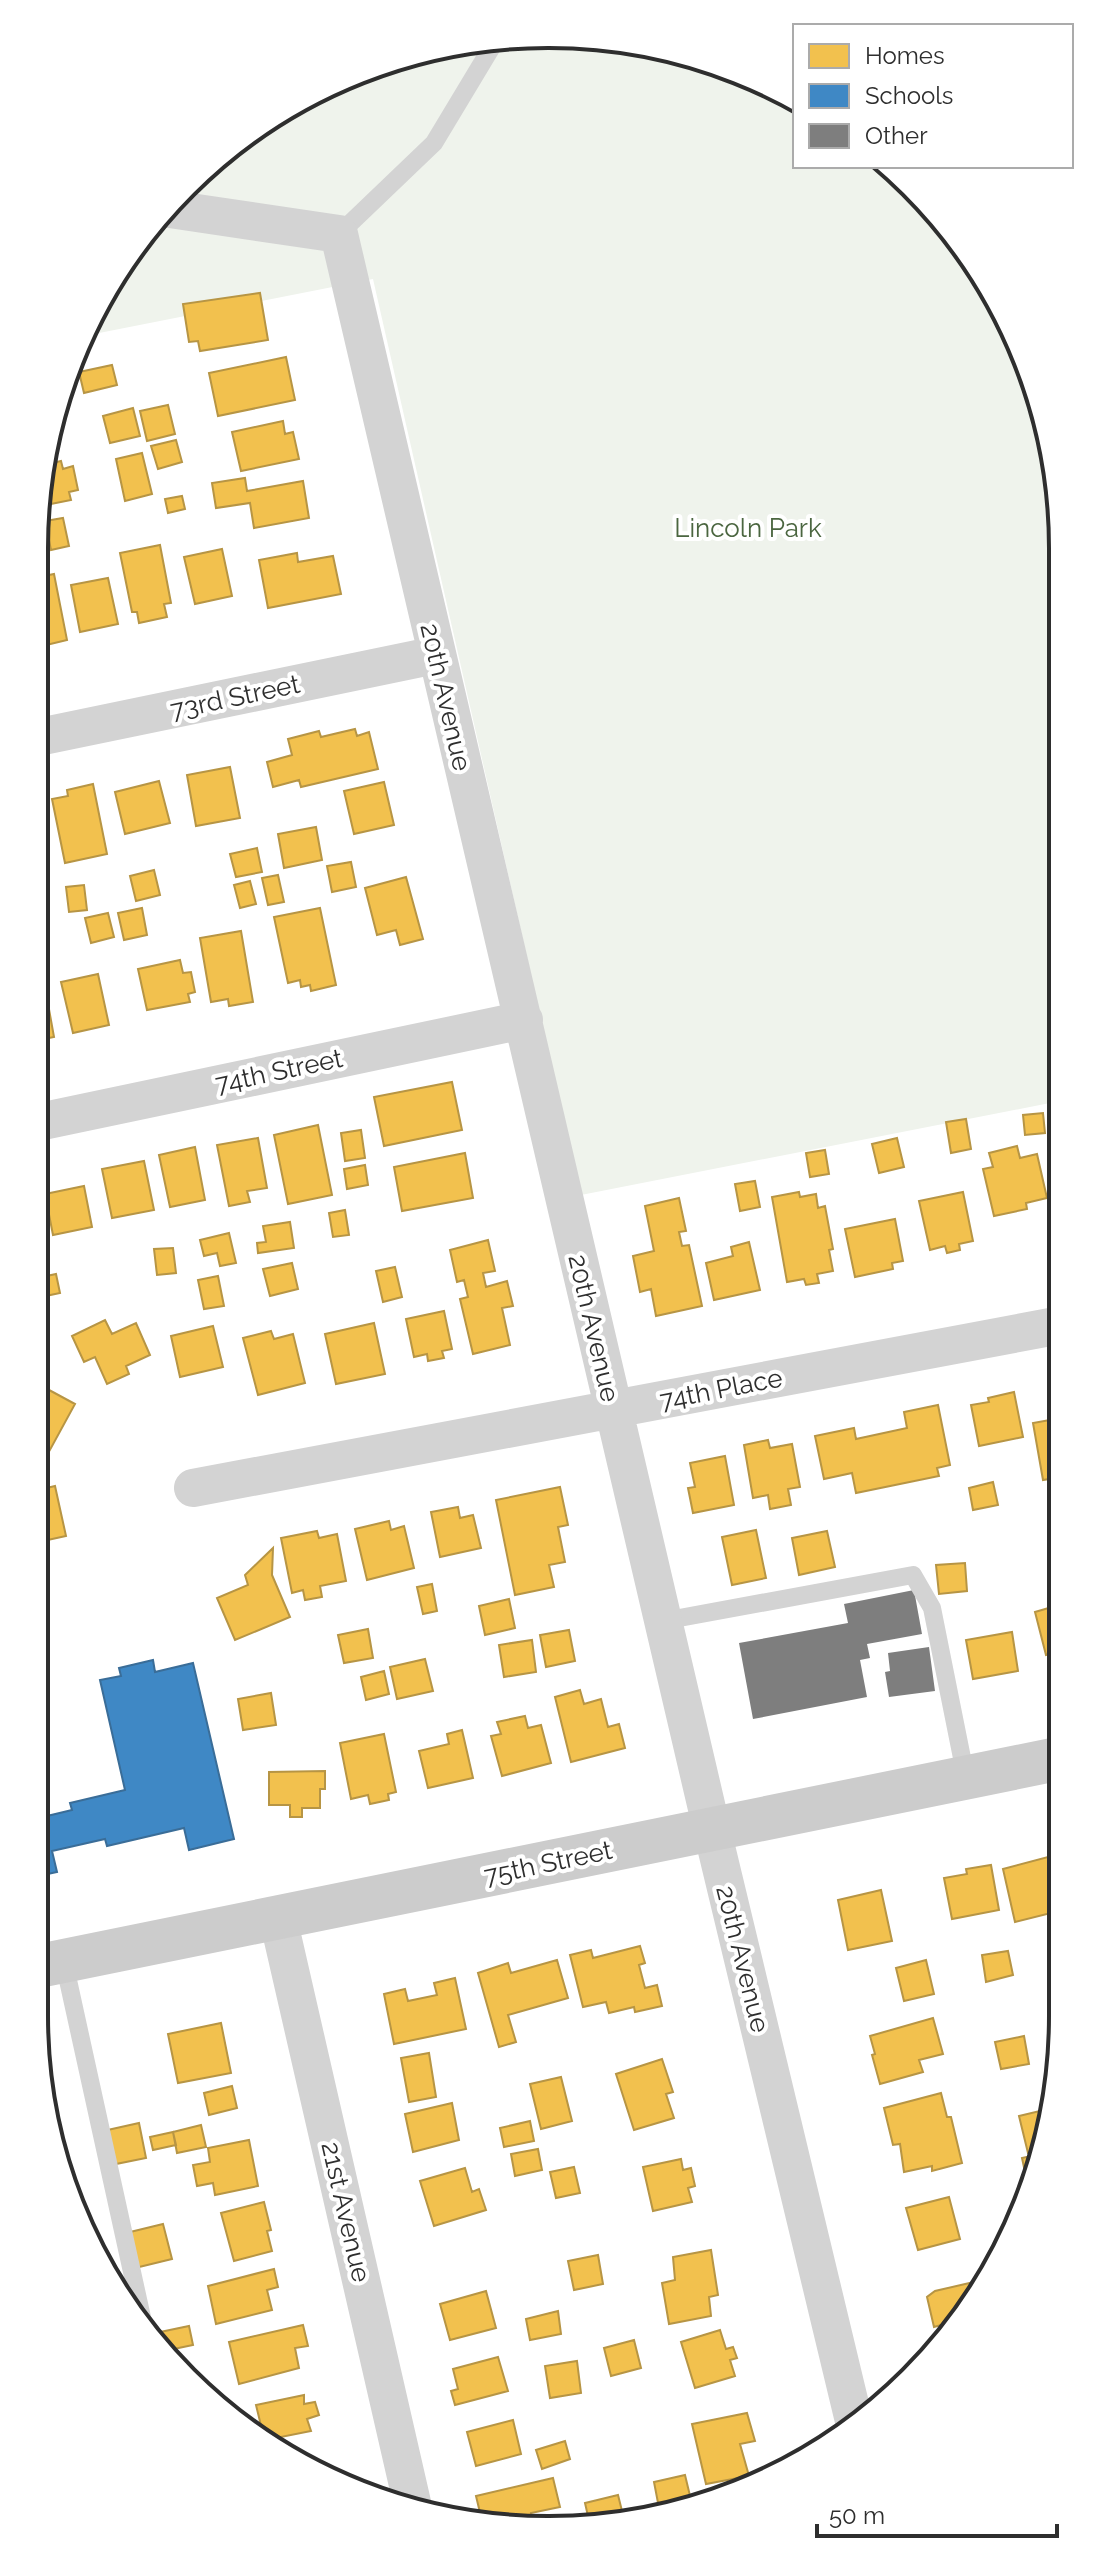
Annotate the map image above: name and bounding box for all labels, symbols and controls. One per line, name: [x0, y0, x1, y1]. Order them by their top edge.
legend: [793, 24, 1073, 168]
text: Homes: [865, 41, 945, 70]
text: Schools: [865, 81, 953, 110]
text: Other: [865, 121, 928, 150]
park label: Lincoln Park: [674, 513, 822, 543]
street label: 20th Avenue: [414, 620, 478, 774]
street label: 73rd Street: [168, 669, 303, 725]
street label: 74th Street: [213, 1043, 346, 1099]
street label: 20th Avenue: [562, 1251, 626, 1405]
street label: 74th Place: [657, 1362, 785, 1416]
street label: 75th Street: [481, 1835, 615, 1891]
street label: 20th Avenue: [710, 1882, 776, 2036]
street label: 21st Avenue: [315, 2139, 377, 2285]
scale bar: [817, 2488, 1057, 2538]
text: 50 m: [829, 2501, 885, 2530]

